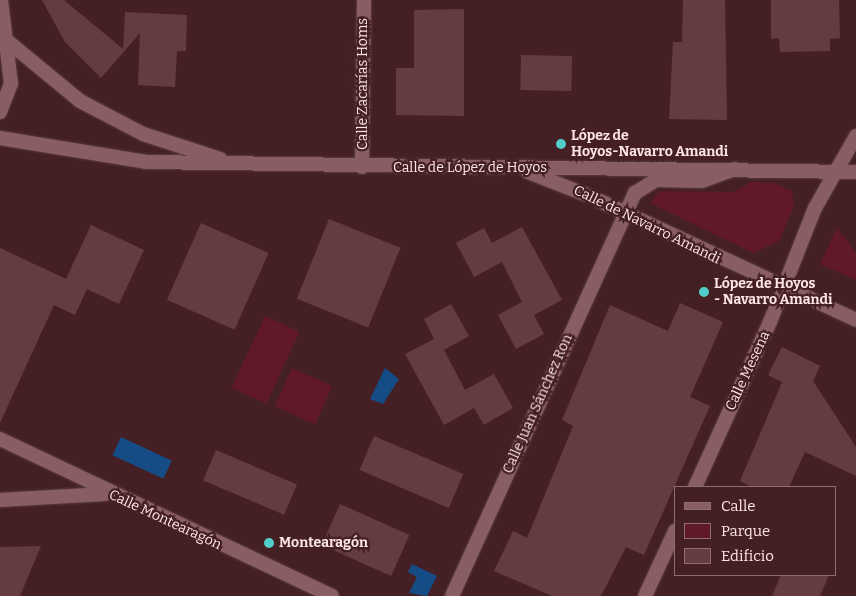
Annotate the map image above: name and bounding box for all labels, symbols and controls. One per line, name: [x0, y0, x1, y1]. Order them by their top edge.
street label: Calle Zacarías Homs: [355, 18, 371, 150]
place label: López de Hoyos-Navarro Amandi: [571, 128, 728, 160]
marker: López de Hoyos-Navarro Amandi: [555, 138, 567, 150]
street label: Calle de López de Hoyos: [393, 160, 547, 176]
street label: Calle de Navarro Amandi: [571, 182, 723, 268]
place label: López de Hoyos - Navarro Amandi: [714, 276, 832, 308]
marker: López de Hoyos - Navarro Amandi: [698, 286, 710, 298]
street label: Calle Mesena: [722, 329, 774, 413]
street label: Calle Juan Sánchez Ron: [500, 332, 576, 476]
legend: [674, 486, 836, 576]
street label: Calle Montearagón: [106, 487, 224, 553]
text: Calle: [721, 497, 755, 515]
text: Parque: [721, 522, 770, 540]
place label: Montearagón: [279, 535, 368, 551]
marker: Montearagón: [263, 537, 275, 549]
text: Edificio: [721, 547, 774, 565]

